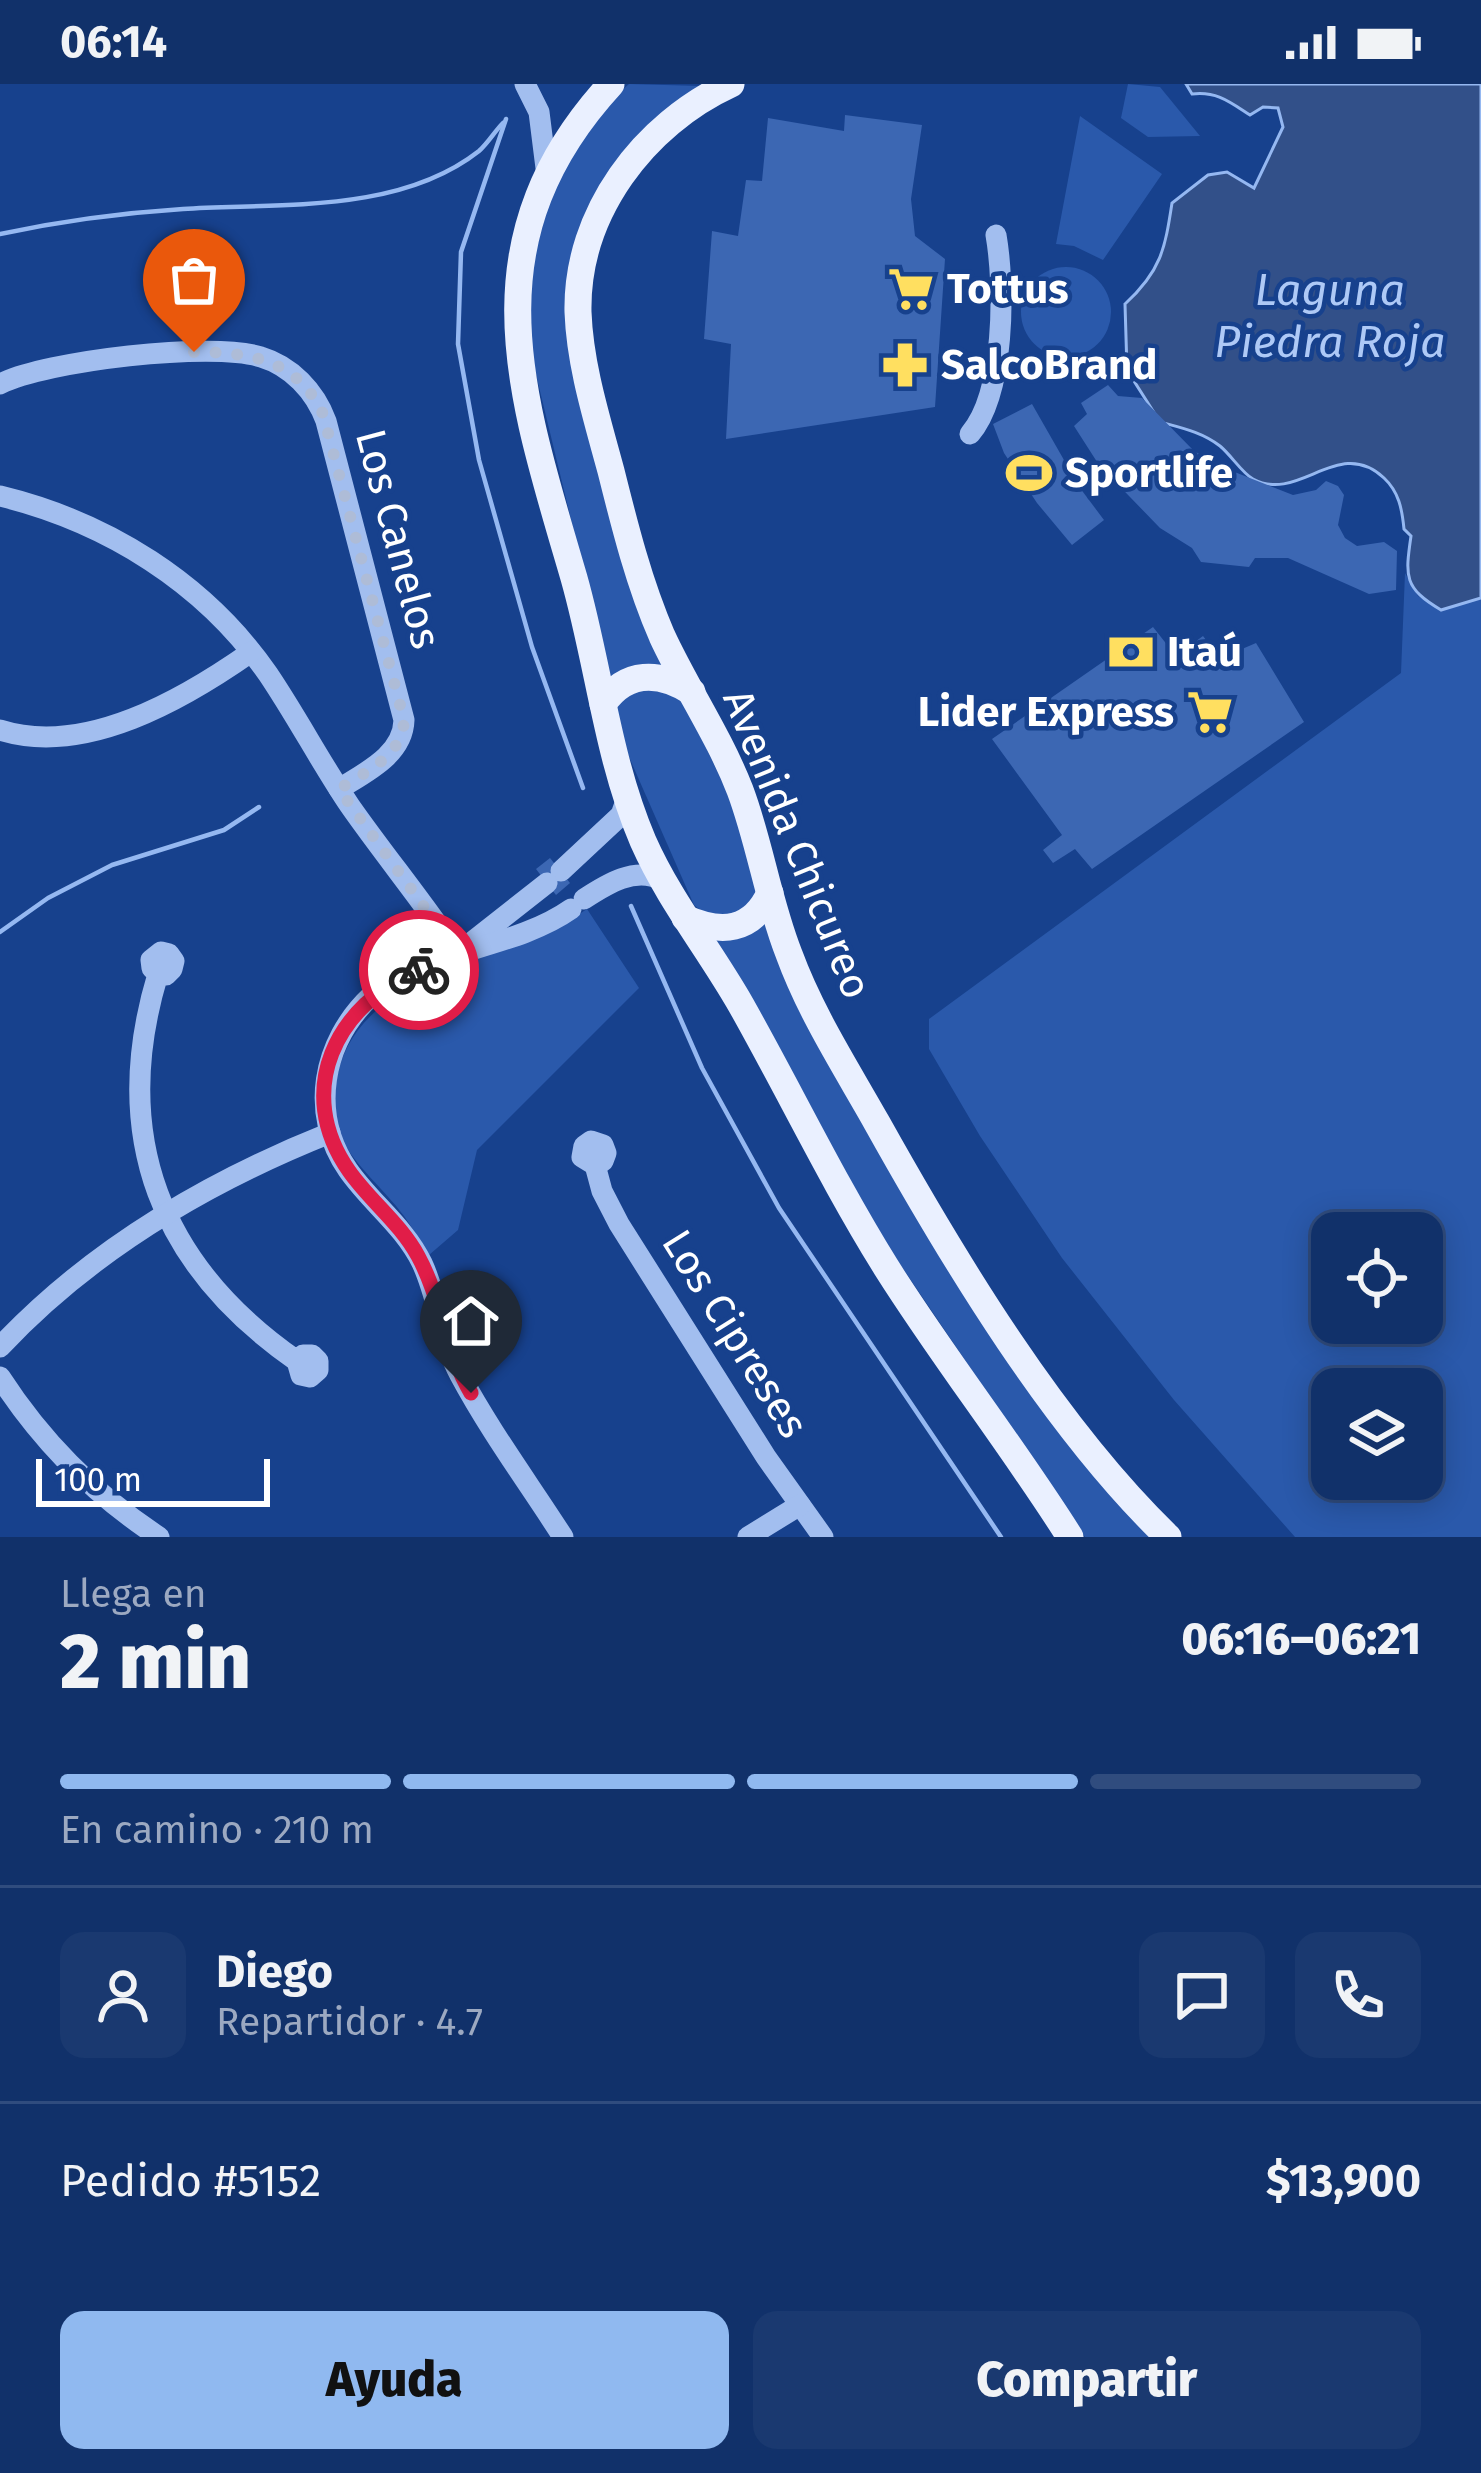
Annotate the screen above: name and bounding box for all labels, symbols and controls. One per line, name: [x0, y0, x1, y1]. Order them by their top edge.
text: 06:14: [60, 15, 167, 69]
pin: [143, 229, 245, 352]
icon: bag: [161, 247, 227, 313]
water label: Laguna Piedra Roja: [1214, 263, 1446, 369]
supermarket icon: Tottus: [886, 264, 936, 314]
place label: Tottus: [947, 264, 1069, 314]
pharmacy icon: SalcoBrand: [880, 340, 930, 390]
place label: SalcoBrand: [941, 340, 1157, 390]
street label: Los Canelos: [345, 424, 451, 654]
sports icon: Sportlife: [1004, 448, 1054, 498]
place label: Sportlife: [1065, 448, 1233, 498]
bank icon: Itaú: [1106, 627, 1156, 677]
place label: Itaú: [1167, 627, 1242, 677]
street label: Avenida Chicureo: [712, 682, 882, 1006]
place label: Lider Express: [918, 687, 1174, 737]
supermarket icon: Lider Express: [1185, 687, 1235, 737]
courier: [359, 910, 479, 1030]
icon: bike: [386, 937, 452, 1003]
map controls: [1311, 1212, 1443, 1500]
button: locate: [1311, 1212, 1443, 1344]
street label: Los Cipreses: [651, 1221, 819, 1447]
pin: [420, 1270, 522, 1393]
icon: home: [438, 1288, 504, 1354]
button: layers: [1311, 1368, 1443, 1500]
scale bar: [36, 1453, 270, 1506]
text: 100 m: [54, 1460, 142, 1500]
text: Llega en: [60, 1571, 207, 1617]
text: 06:16–06:21: [1181, 1612, 1421, 1666]
text: 2 min: [60, 1615, 251, 1709]
text: En camino · 210 m: [60, 1807, 374, 1853]
button: person: [60, 1932, 186, 2058]
button: chat: [1139, 1932, 1265, 2058]
button: phone: [1295, 1932, 1421, 2058]
text: Diego: [216, 1945, 333, 1999]
text: Repartidor · 4.7: [216, 1999, 483, 2045]
text: Pedido #5152: [60, 2154, 321, 2208]
text: $13,900: [1266, 2154, 1421, 2208]
button: Ayuda: [60, 2311, 729, 2449]
button: Compartir: [753, 2311, 1421, 2449]

